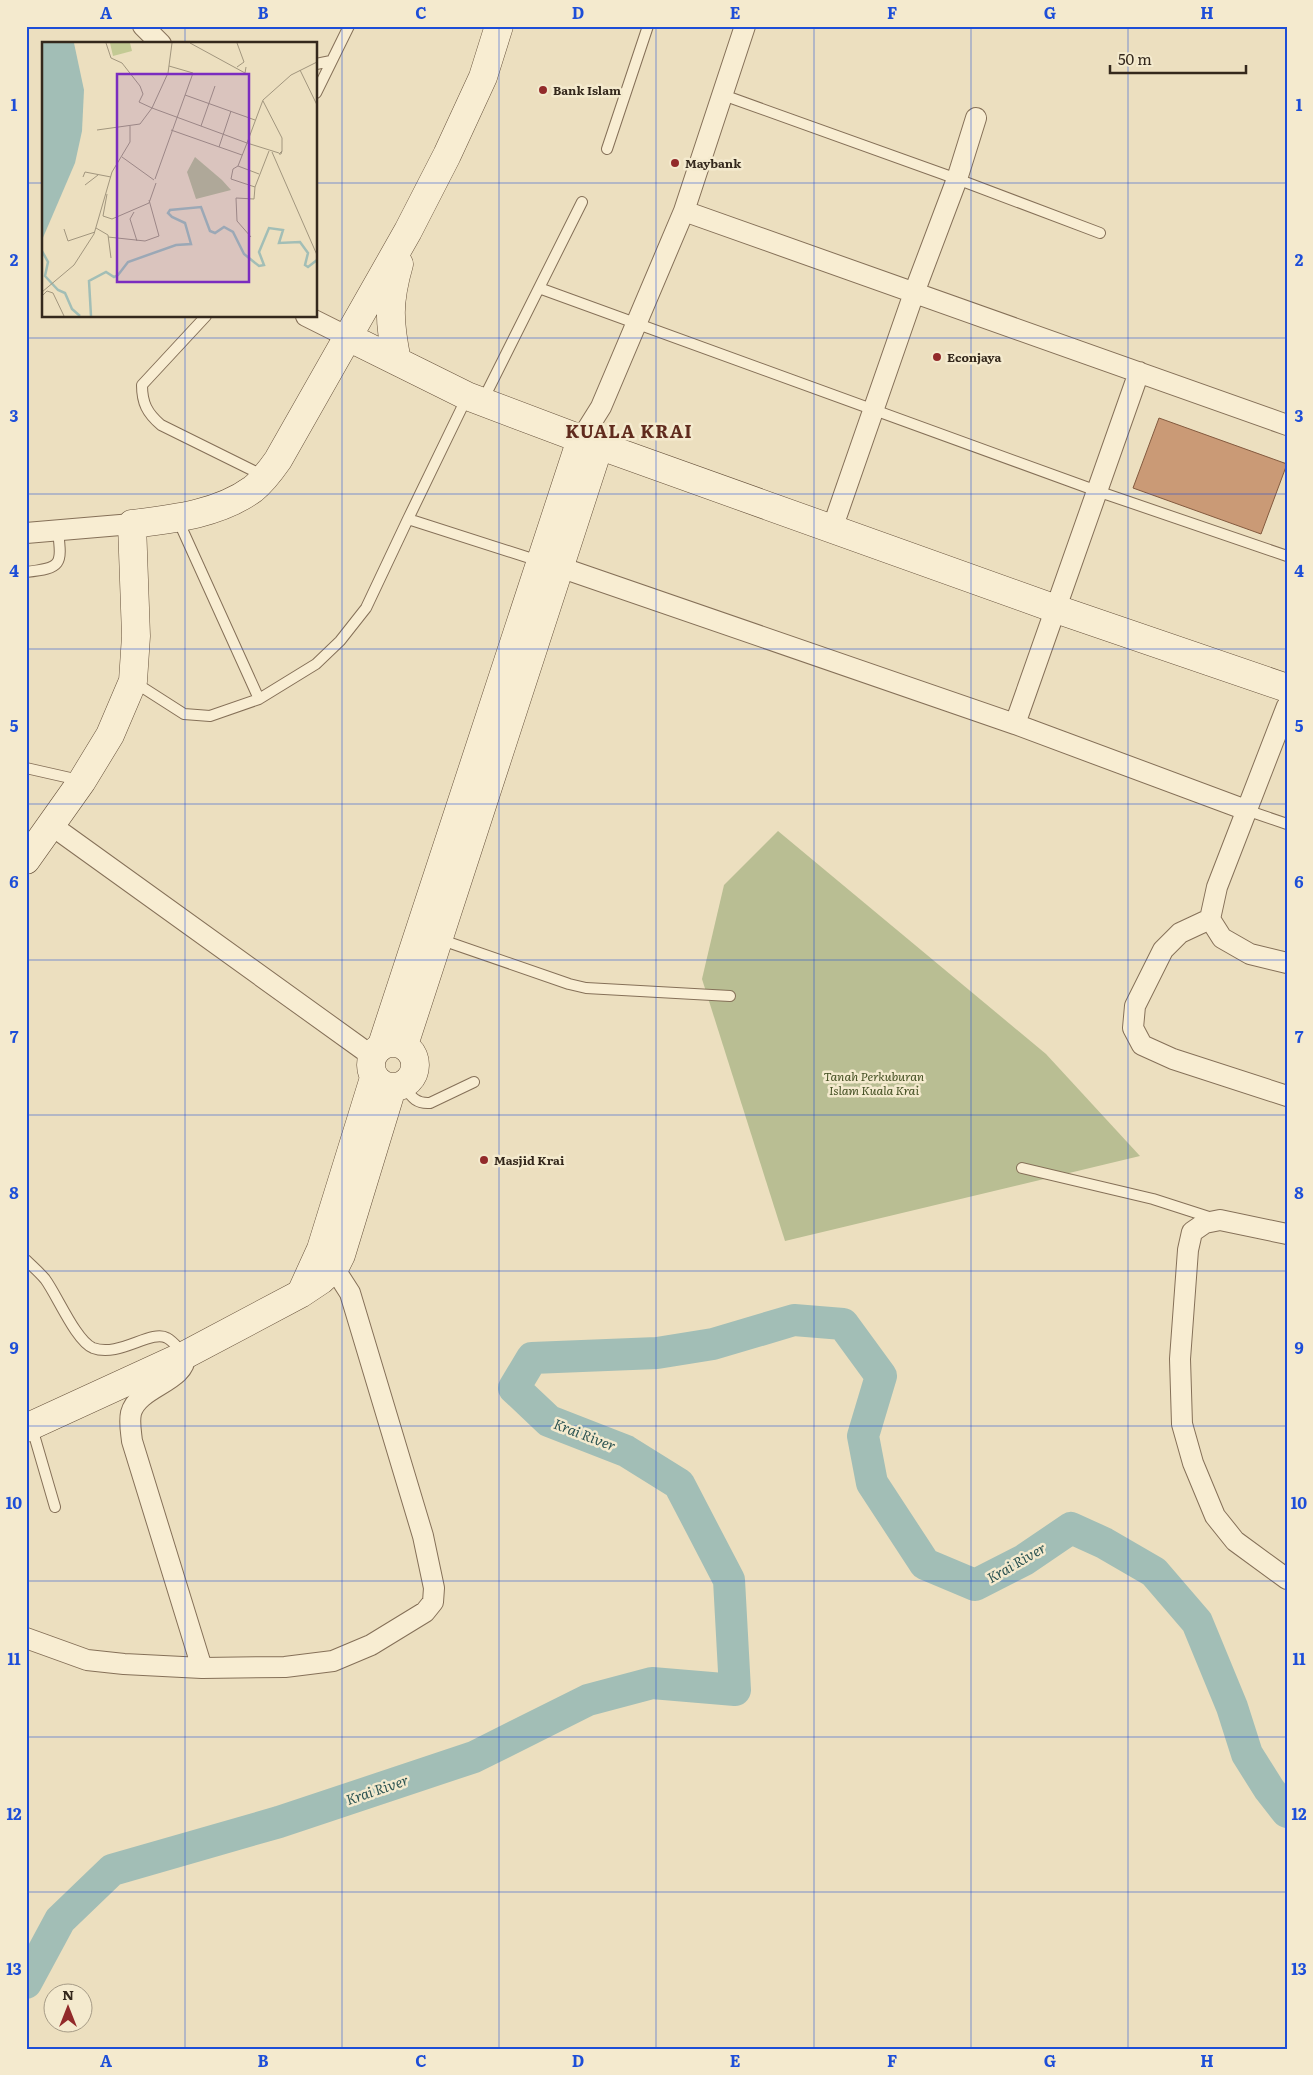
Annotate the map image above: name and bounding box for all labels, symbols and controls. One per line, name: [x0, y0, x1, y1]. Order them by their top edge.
text: A: [100, 0, 112, 24]
text: B: [257, 0, 269, 24]
text: C: [415, 0, 427, 24]
text: D: [572, 0, 584, 24]
text: E: [730, 0, 741, 24]
text: F: [887, 0, 897, 24]
text: G: [1044, 0, 1056, 24]
text: H: [1200, 0, 1214, 24]
inset map: [42, 42, 318, 318]
scale bar: [1110, 42, 1247, 74]
text: 50 m: [1118, 47, 1152, 70]
place label: Bank Islam: [553, 81, 621, 99]
marker: Bank Islam: [537, 84, 549, 96]
text: 1: [11, 92, 18, 116]
text: 1: [1296, 92, 1303, 116]
place label: Maybank: [685, 154, 742, 172]
marker: Maybank: [669, 157, 681, 169]
text: 2: [10, 247, 19, 271]
text: 2: [1295, 247, 1304, 271]
place label: Econjaya: [947, 348, 1001, 366]
marker: Econjaya: [931, 351, 943, 363]
text: 3: [10, 403, 19, 427]
text: 3: [1295, 403, 1304, 427]
district label: KUALA KRAI: [565, 417, 693, 444]
text: 4: [9, 558, 19, 582]
text: 4: [1294, 558, 1304, 582]
text: 5: [10, 713, 19, 737]
text: 5: [1295, 713, 1304, 737]
text: 6: [9, 869, 19, 893]
text: 6: [1294, 869, 1304, 893]
text: 7: [10, 1024, 19, 1048]
text: 7: [1295, 1024, 1304, 1048]
park label: Tanah Perkuburan Islam Kuala Krai: [824, 1067, 924, 1099]
place label: Masjid Krai: [494, 1151, 565, 1169]
marker: Masjid Krai: [478, 1154, 490, 1166]
text: 8: [9, 1180, 19, 1204]
text: 8: [1294, 1180, 1304, 1204]
text: 9: [9, 1335, 19, 1359]
text: 9: [1294, 1335, 1304, 1359]
water label: Krai River: [551, 1413, 619, 1455]
text: 10: [6, 1490, 22, 1514]
text: 10: [1291, 1490, 1307, 1514]
water label: Krai River: [983, 1537, 1050, 1587]
text: 11: [7, 1646, 21, 1670]
text: 11: [1292, 1646, 1306, 1670]
water label: Krai River: [343, 1769, 411, 1809]
text: 12: [6, 1801, 22, 1825]
text: 12: [1291, 1801, 1307, 1825]
text: 13: [6, 1956, 22, 1980]
text: 13: [1291, 1956, 1307, 1980]
north arrow: [42, 1982, 92, 2032]
text: N: [62, 1984, 74, 2004]
text: A: [100, 2048, 112, 2072]
text: B: [257, 2048, 269, 2072]
text: C: [415, 2048, 427, 2072]
text: D: [572, 2048, 584, 2072]
text: E: [730, 2048, 741, 2072]
text: F: [887, 2048, 897, 2072]
text: G: [1044, 2048, 1056, 2072]
text: H: [1200, 2048, 1214, 2072]

